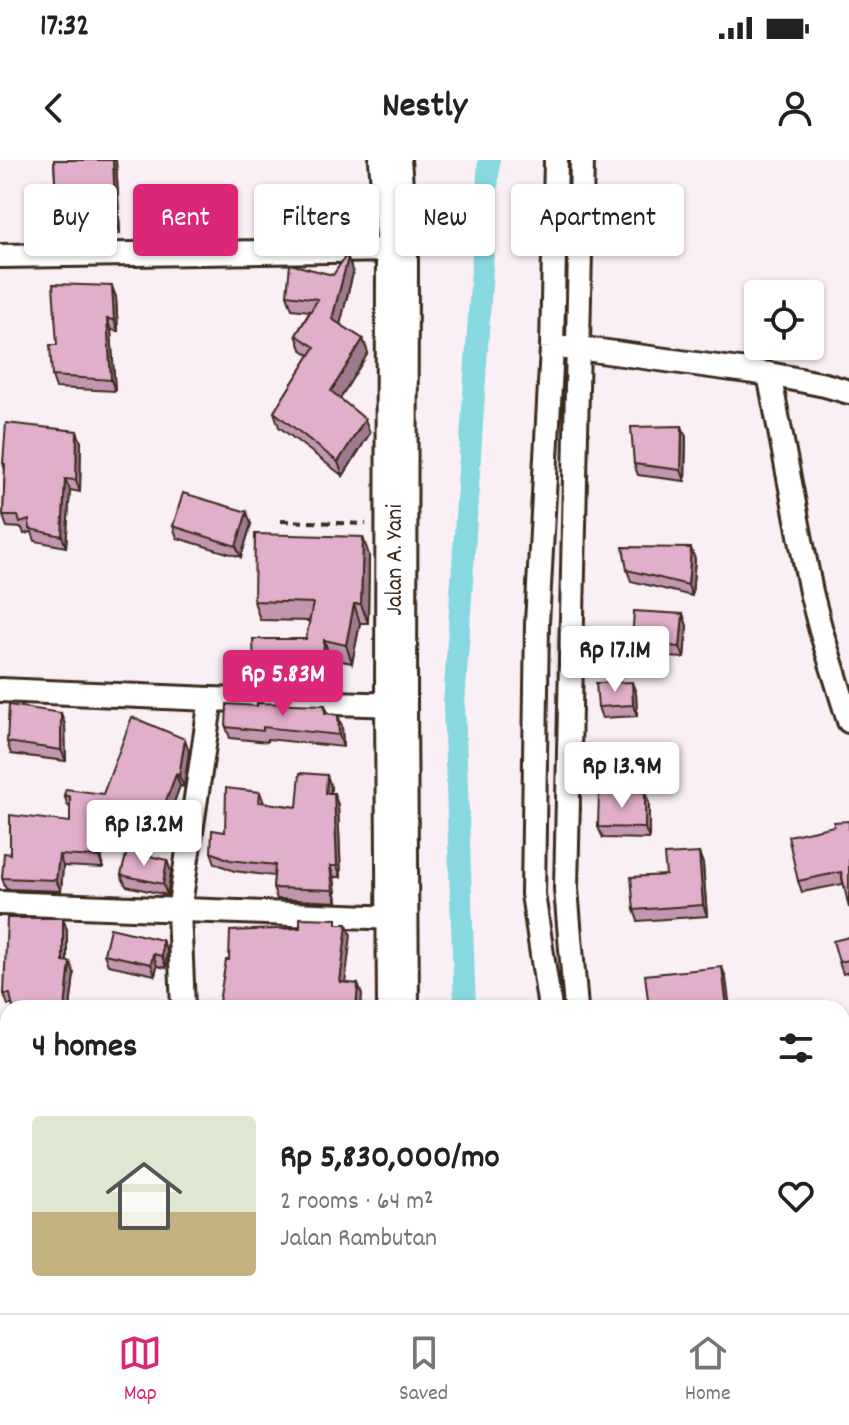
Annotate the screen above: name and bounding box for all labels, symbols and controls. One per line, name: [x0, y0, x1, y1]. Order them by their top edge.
text: 17:32: [40, 7, 89, 50]
text: Nestly: [382, 82, 467, 134]
icon: back: [32, 86, 76, 130]
icon: person: [773, 86, 817, 130]
chip: Buy: [24, 184, 117, 256]
chip: Rent: [133, 184, 238, 256]
chip: Filters: [254, 184, 379, 256]
chip: New: [395, 184, 495, 256]
chip: Apartment: [511, 184, 684, 256]
map controls: [744, 280, 824, 360]
button: locate: [744, 280, 824, 360]
street label: Jalan A. Yani: [379, 504, 413, 616]
pin: Rp 17.1M: [532, 626, 698, 694]
text: Rp 17.1M: [579, 633, 651, 670]
pin: Rp 5.83M: [200, 650, 366, 718]
text: Rp 5.83M: [241, 657, 325, 694]
pin: Rp 13.9M: [539, 742, 705, 810]
text: Rp 13.9M: [582, 749, 662, 786]
pin: Rp 13.2M: [61, 800, 227, 868]
text: Rp 13.2M: [105, 807, 183, 844]
text: 4 homes: [32, 1024, 137, 1073]
icon: filters: [774, 1026, 818, 1070]
text: Rp 5,830,000/mo: [280, 1135, 500, 1184]
icon: home: [96, 1148, 192, 1244]
icon: heart: [774, 1174, 818, 1218]
text: 2 rooms · 64 m²: [280, 1184, 434, 1221]
text: Jalan Rambutan: [280, 1221, 437, 1258]
tab: Map: [118, 1331, 162, 1410]
tab: Saved: [399, 1331, 448, 1410]
tab: Home: [685, 1331, 731, 1410]

